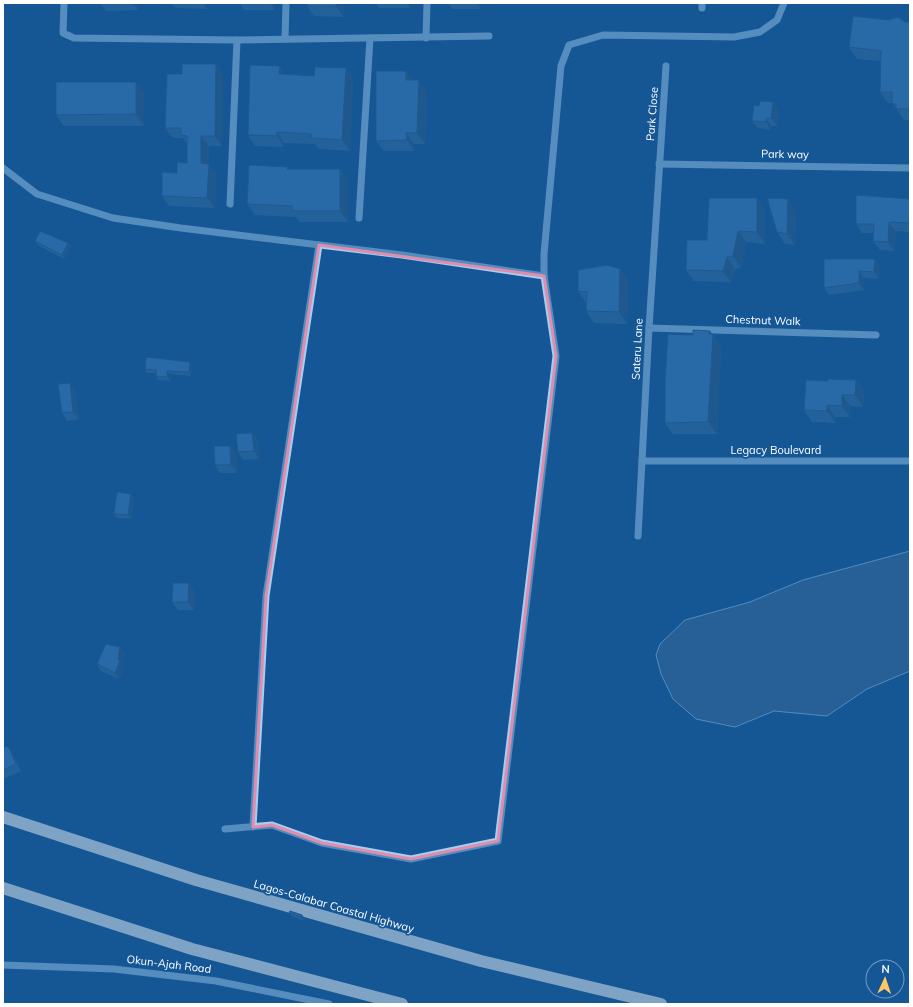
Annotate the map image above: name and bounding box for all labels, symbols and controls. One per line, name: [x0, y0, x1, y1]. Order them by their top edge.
street label: Park Close: [643, 87, 661, 141]
street label: Park way: [761, 147, 809, 161]
street label: Chestnut Walk: [725, 312, 801, 328]
street label: Sateru Lane: [628, 318, 646, 380]
street label: Legacy Boulevard: [731, 443, 821, 457]
street label: Lagos-Calabar Coastal Highway: [252, 876, 416, 936]
street label: Okun-Ajah Road: [126, 952, 212, 976]
north arrow: [865, 959, 905, 999]
text: N: [881, 962, 890, 976]

